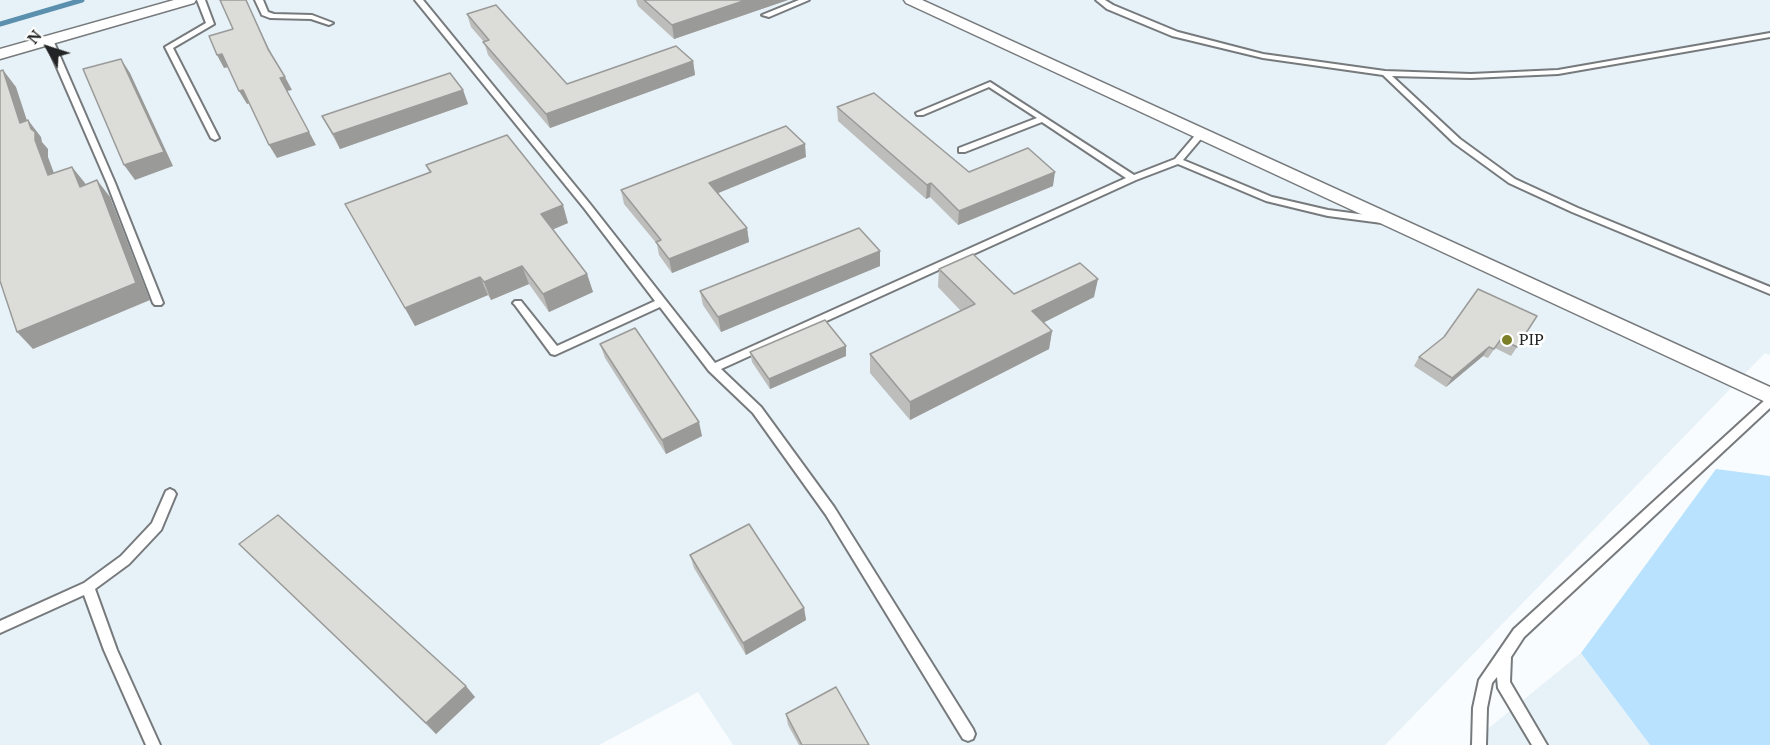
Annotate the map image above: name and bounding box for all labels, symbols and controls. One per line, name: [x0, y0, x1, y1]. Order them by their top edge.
north arrow: [18, 18, 78, 78]
text: N: [22, 25, 46, 48]
place label: PIP: [1519, 330, 1544, 350]
marker: PIP: [1500, 333, 1514, 347]

